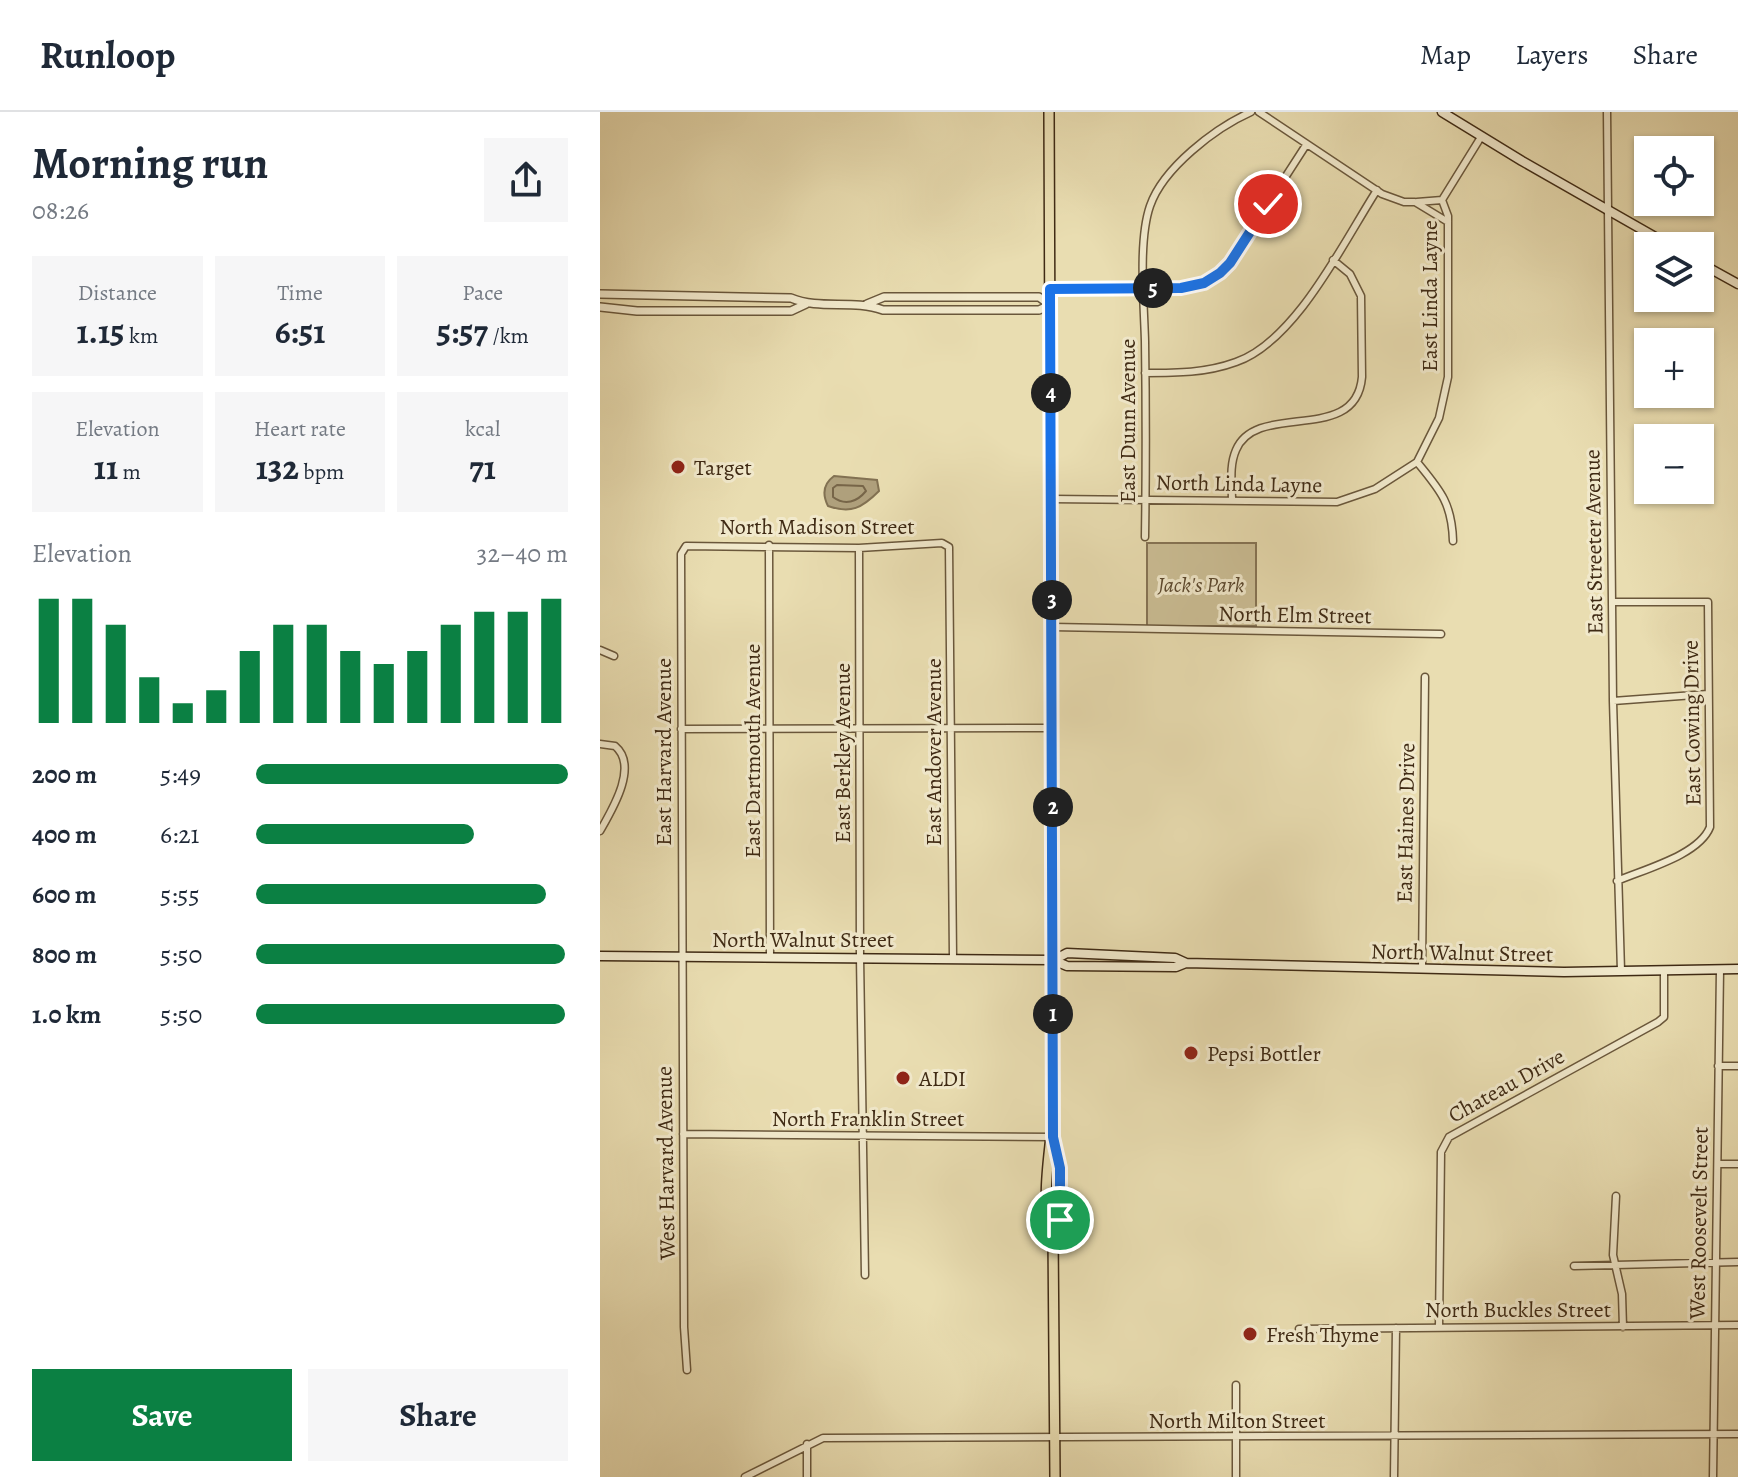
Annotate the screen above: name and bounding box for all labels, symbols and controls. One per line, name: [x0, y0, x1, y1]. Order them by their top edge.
text: Runloop: [40, 29, 175, 81]
text: Map: [1420, 36, 1471, 74]
text: Layers: [1515, 36, 1588, 74]
text: Share: [1632, 36, 1698, 74]
text: Morning run: [32, 133, 268, 193]
map controls: [1634, 136, 1714, 504]
button: locate: [1634, 136, 1714, 216]
button: share: [484, 138, 568, 222]
pin: [1234, 170, 1302, 238]
icon: check: [1246, 182, 1290, 226]
text: 08:26: [32, 193, 89, 228]
street label: East Linda Layne: [1415, 220, 1445, 372]
button: layers: [1634, 232, 1714, 312]
pin: 5: [1133, 268, 1173, 308]
text: 5: [1148, 273, 1158, 303]
text: Distance: [78, 278, 157, 308]
text: Time: [277, 278, 323, 308]
text: Pace: [462, 278, 503, 308]
text: 1.15: [76, 308, 125, 355]
text: 6:51: [275, 308, 325, 355]
text: 5:57: [436, 308, 488, 355]
text: km: [125, 321, 158, 351]
text: /km: [488, 321, 529, 351]
button: +: [1634, 328, 1714, 408]
street label: East Dunn Avenue: [1113, 339, 1143, 503]
pin: 4: [1031, 373, 1071, 413]
text: 4: [1046, 378, 1056, 408]
text: Elevation: [75, 414, 160, 444]
text: Heart rate: [254, 414, 346, 444]
text: kcal: [465, 414, 500, 444]
button: −: [1634, 424, 1714, 504]
text: 11: [94, 444, 118, 491]
text: 132: [256, 444, 299, 491]
text: 71: [469, 444, 496, 491]
street label: East Streeter Avenue: [1577, 449, 1611, 635]
place label: Target: [694, 453, 752, 483]
text: m: [118, 457, 141, 487]
text: bpm: [299, 457, 344, 487]
marker: Target: [669, 458, 687, 476]
street label: North Linda Layne: [1155, 468, 1323, 500]
street label: North Madison Street: [719, 512, 915, 542]
text: Elevation: [32, 536, 132, 571]
text: 32–40 m: [477, 536, 568, 571]
park label: Jack's Park: [1157, 570, 1245, 600]
pin: 3: [1032, 580, 1072, 620]
text: 3: [1047, 585, 1057, 615]
street label: North Elm Street: [1218, 599, 1372, 631]
street label: East Cowing Drive: [1676, 640, 1708, 806]
street label: East Dartmouth Avenue: [738, 644, 768, 858]
street label: East Harvard Avenue: [649, 658, 679, 846]
street label: East Andover Avenue: [919, 658, 949, 846]
street label: East Berkley Avenue: [828, 663, 858, 843]
street label: East Haines Drive: [1390, 743, 1422, 903]
text: 200 m: [32, 757, 97, 792]
text: 5:49: [160, 757, 201, 792]
pin: 2: [1033, 787, 1073, 827]
text: 2: [1048, 792, 1058, 822]
text: 400 m: [32, 817, 97, 852]
text: 6:21: [160, 817, 199, 852]
text: 600 m: [32, 877, 97, 912]
text: 5:55: [160, 877, 200, 912]
street label: North Walnut Street: [712, 925, 894, 955]
street label: North Walnut Street: [1371, 936, 1553, 970]
text: 800 m: [32, 937, 97, 972]
text: 5:50: [160, 937, 202, 972]
pin: 1: [1033, 994, 1073, 1034]
text: 1.0 km: [32, 997, 101, 1032]
text: 5:50: [160, 997, 202, 1032]
text: 1: [1049, 999, 1057, 1029]
place label: Pepsi Bottler: [1207, 1039, 1321, 1069]
street label: Chateau Drive: [1443, 1042, 1570, 1130]
marker: Pepsi Bottler: [1182, 1044, 1200, 1062]
place label: ALDI: [918, 1064, 966, 1094]
street label: West Harvard Avenue: [649, 1066, 683, 1261]
marker: ALDI: [894, 1069, 912, 1087]
street label: North Franklin Street: [772, 1104, 964, 1134]
street label: West Roosevelt Street: [1682, 1126, 1716, 1321]
pin: [1026, 1186, 1094, 1254]
icon: arrive: [1038, 1198, 1082, 1242]
street label: North Buckles Street: [1425, 1295, 1611, 1325]
place label: Fresh Thyme: [1266, 1320, 1379, 1350]
marker: Fresh Thyme: [1241, 1325, 1259, 1343]
button: Save: [32, 1369, 292, 1461]
button: Share: [308, 1369, 568, 1461]
street label: North Milton Street: [1149, 1406, 1325, 1436]

